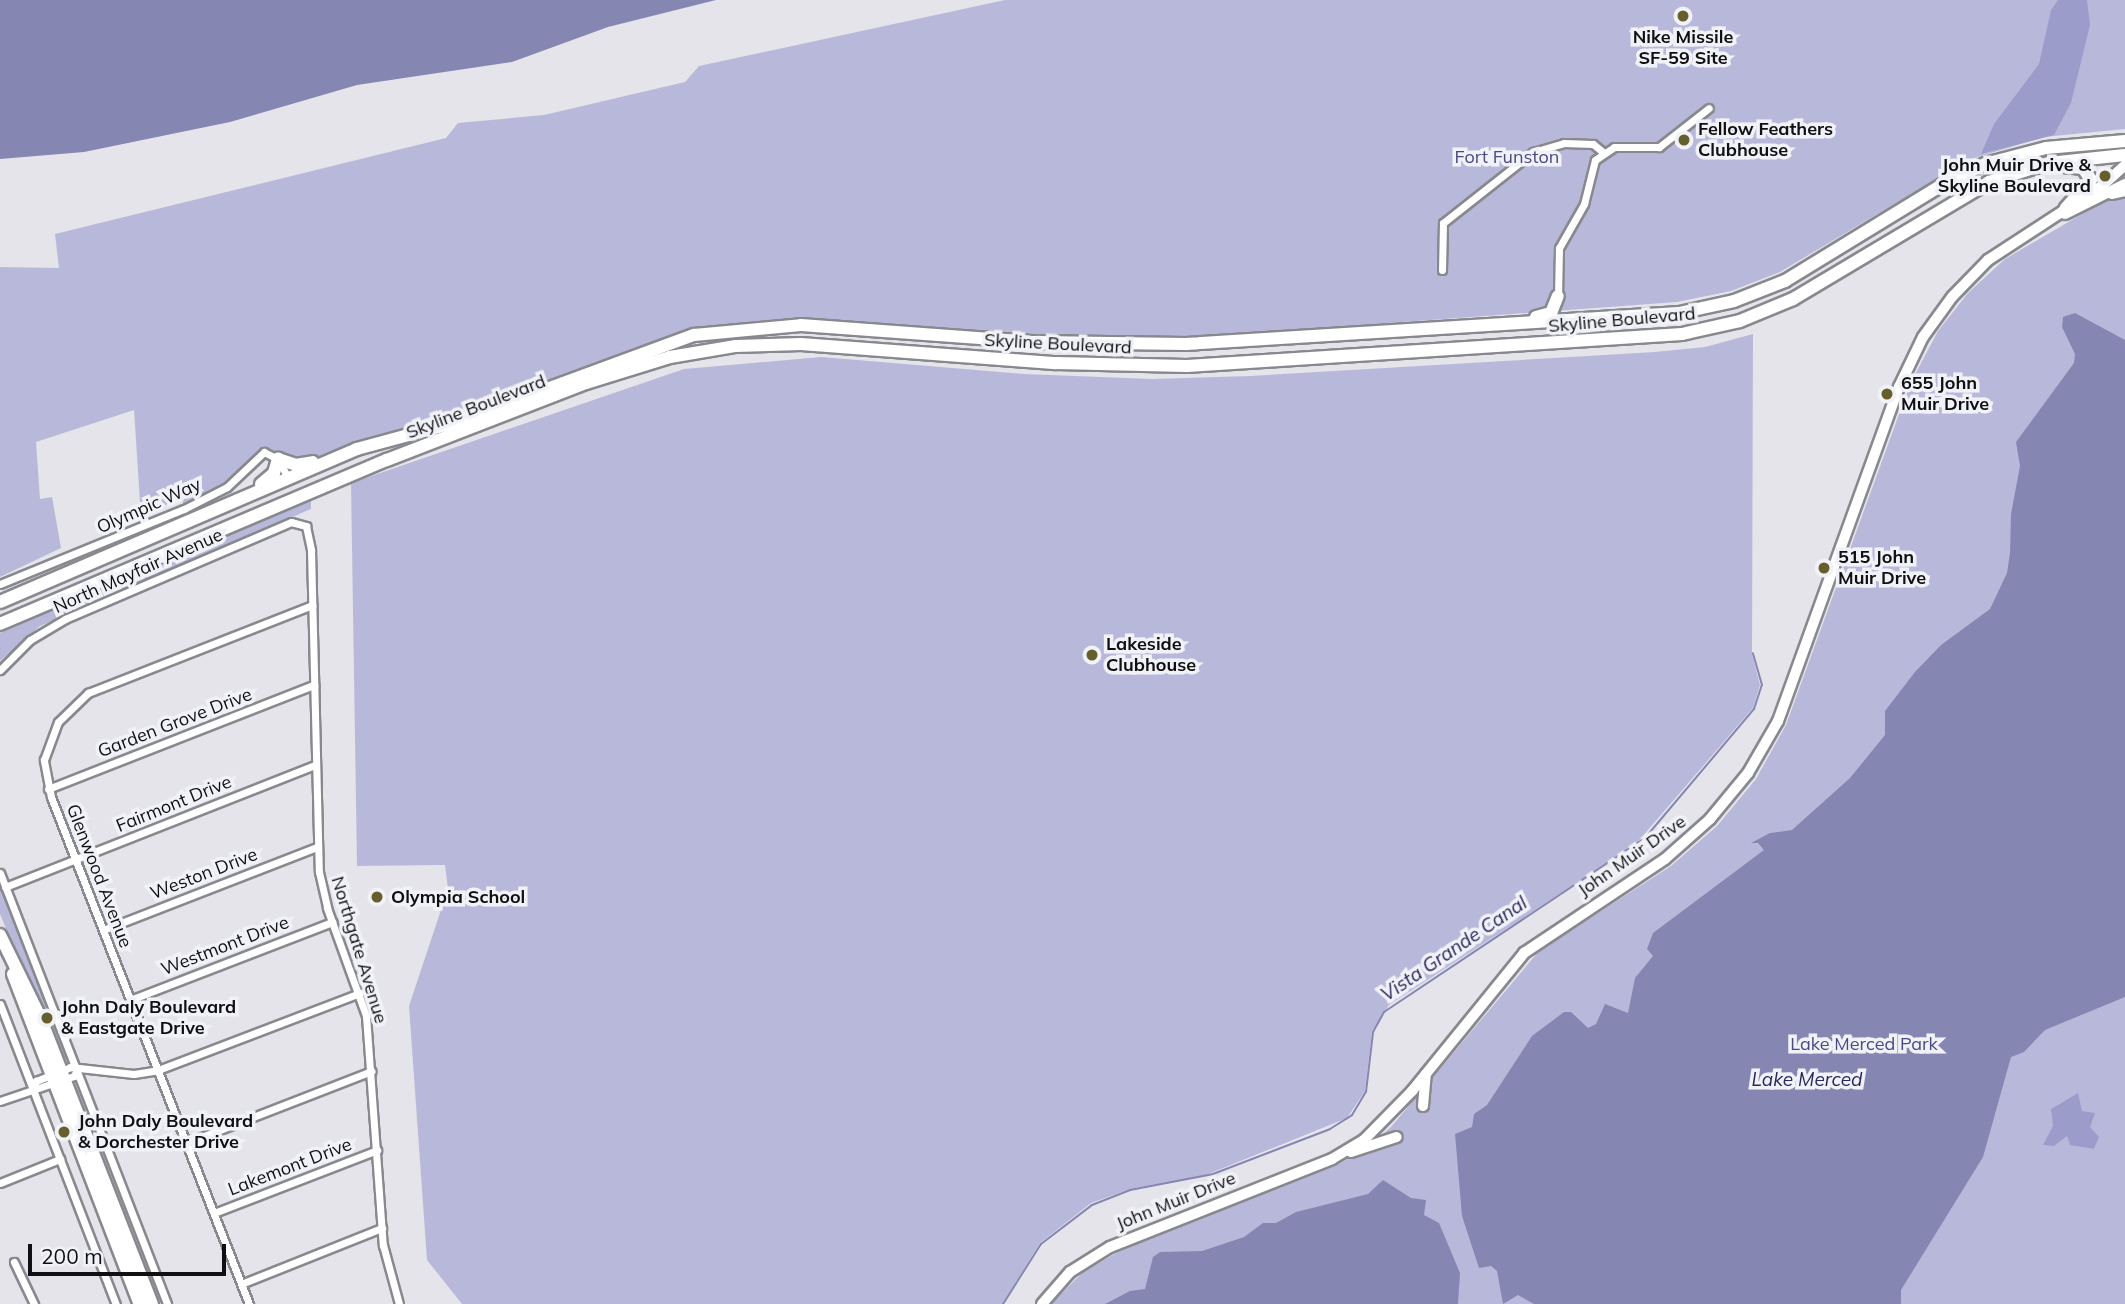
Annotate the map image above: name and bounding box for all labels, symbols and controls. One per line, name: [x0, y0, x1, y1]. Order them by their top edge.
marker: Nike Missile SF-59 Site: [1675, 8, 1691, 24]
place label: Nike Missile SF-59 Site: [1633, 27, 1733, 70]
place label: Fellow Feathers Clubhouse: [1698, 119, 1833, 162]
marker: Fellow Feathers Clubhouse: [1676, 132, 1692, 148]
park label: Fort Funston: [1455, 146, 1559, 168]
place label: John Muir Drive & Skyline Boulevard: [1938, 155, 2091, 198]
marker: John Muir Drive & Skyline Boulevard: [2097, 168, 2113, 184]
street label: Skyline Boulevard: [1548, 303, 1696, 337]
street label: Skyline Boulevard: [984, 329, 1132, 359]
street label: Skyline Boulevard: [403, 370, 549, 444]
place label: 655 John Muir Drive: [1901, 373, 1989, 416]
marker: 655 John Muir Drive: [1879, 386, 1895, 402]
street label: Olympic Way: [94, 473, 204, 539]
street label: North Mayfair Avenue: [50, 524, 226, 618]
place label: 515 John Muir Drive: [1838, 547, 1926, 590]
marker: 515 John Muir Drive: [1816, 560, 1832, 576]
place label: Lakeside Clubhouse: [1106, 634, 1196, 676]
marker: Lakeside Clubhouse: [1084, 647, 1100, 663]
street label: Garden Grove Drive: [95, 684, 255, 762]
street label: Fairmont Drive: [113, 771, 235, 837]
street label: Glenwood Avenue: [62, 801, 136, 951]
street label: John Muir Drive: [1574, 811, 1690, 901]
street label: Weston Drive: [147, 844, 261, 904]
street label: Northgate Avenue: [326, 874, 392, 1026]
place label: Olympia School: [391, 886, 525, 908]
marker: Olympia School: [369, 889, 385, 905]
water label: Vista Grande Canal: [1377, 892, 1531, 1006]
street label: Westmont Drive: [158, 912, 292, 980]
place label: John Daly Boulevard & Eastgate Drive: [61, 997, 236, 1040]
marker: John Daly Boulevard & Eastgate Drive: [39, 1010, 55, 1026]
park label: Lake Merced Park: [1790, 1033, 1938, 1055]
water label: Lake Merced: [1752, 1069, 1862, 1091]
place label: John Daly Boulevard & Dorchester Drive: [78, 1111, 253, 1154]
marker: John Daly Boulevard & Dorchester Drive: [56, 1124, 72, 1140]
street label: Lakemont Drive: [225, 1134, 355, 1200]
street label: John Muir Drive: [1113, 1167, 1239, 1235]
scale bar: [32, 1230, 229, 1274]
text: 200 m: [41, 1243, 103, 1269]

